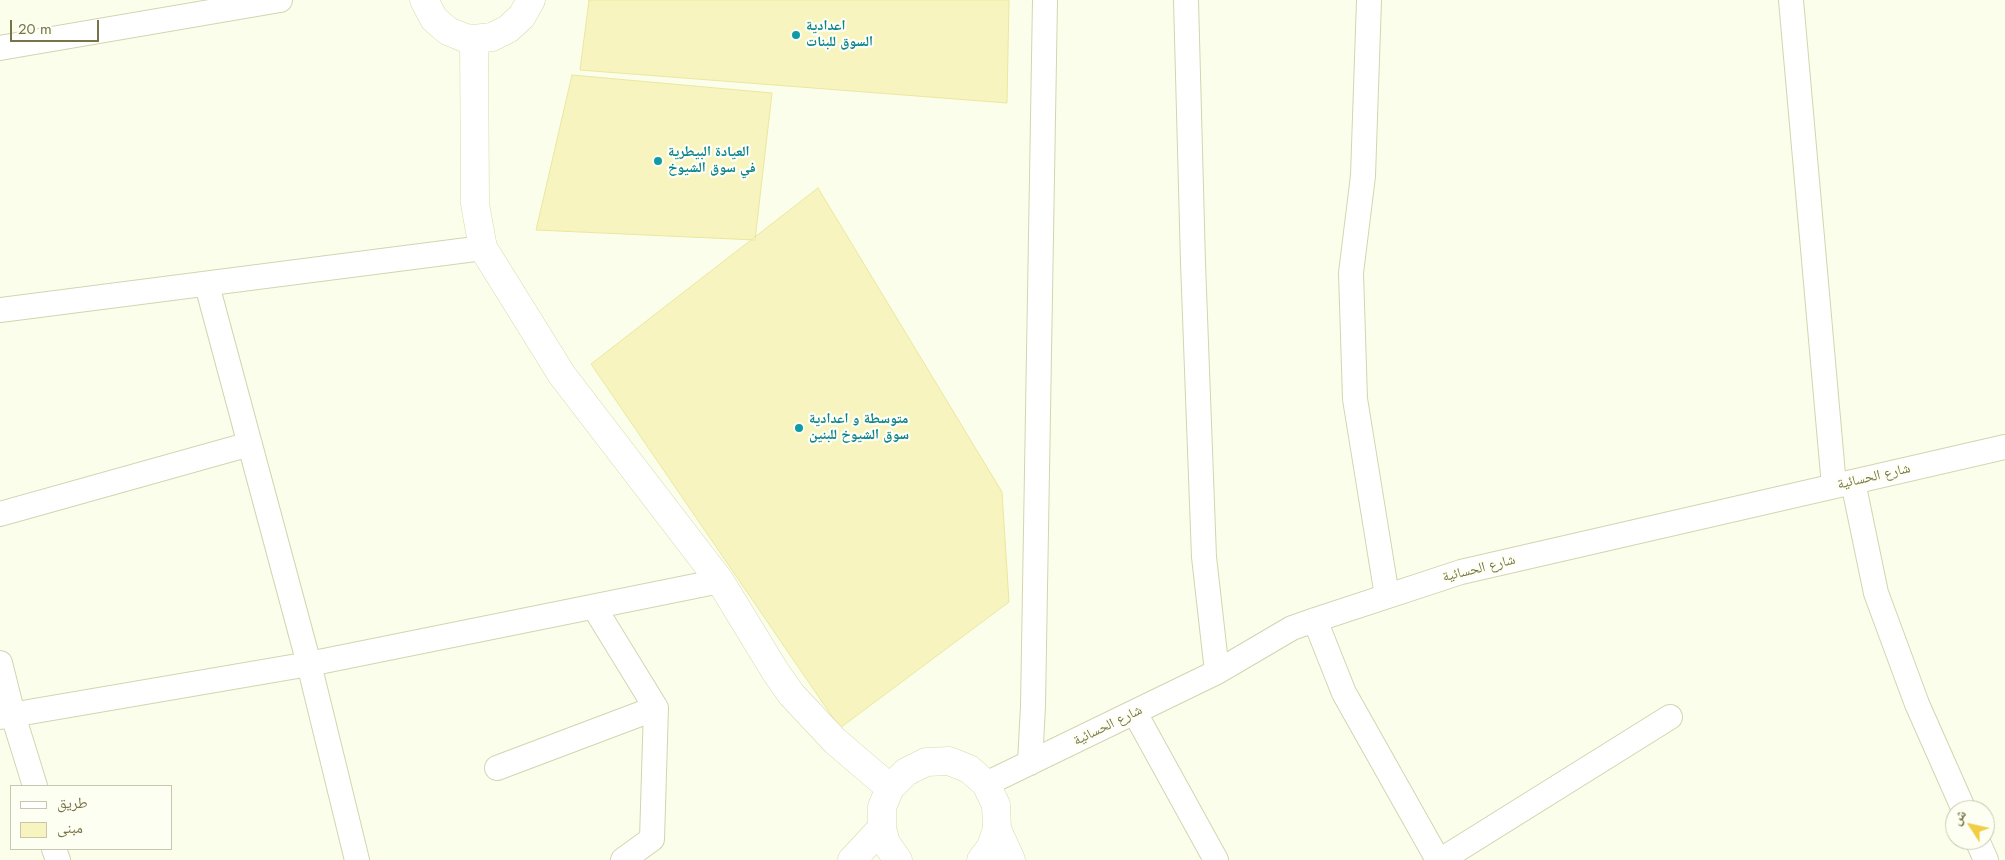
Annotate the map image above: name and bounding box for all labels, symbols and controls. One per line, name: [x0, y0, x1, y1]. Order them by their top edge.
scale bar: [12, 10, 101, 42]
text: 20 m: [18, 18, 52, 40]
place label: اعدادية السوق للبنات: [806, 19, 873, 52]
marker: اعدادية السوق للبنات: [790, 29, 802, 41]
place label: العيادة البيطرية في سوق الشيوخ: [668, 145, 756, 178]
marker: العيادة البيطرية في سوق الشيوخ: [652, 155, 664, 167]
place label: متوسطة و اعدادية سوق الشيوخ للبنين: [809, 412, 909, 444]
marker: متوسطة و اعدادية سوق الشيوخ للبنين: [793, 422, 805, 434]
street label: شارع الحسائية: [1836, 460, 1912, 494]
street label: شارع الحسائية: [1441, 552, 1517, 586]
street label: شارع الحسائية: [1071, 702, 1145, 750]
legend: [10, 785, 172, 850]
text: طريق: [57, 792, 88, 814]
north arrow: [1945, 800, 1995, 850]
text: ش: [1946, 805, 1971, 829]
text: مبنى: [57, 817, 83, 839]

